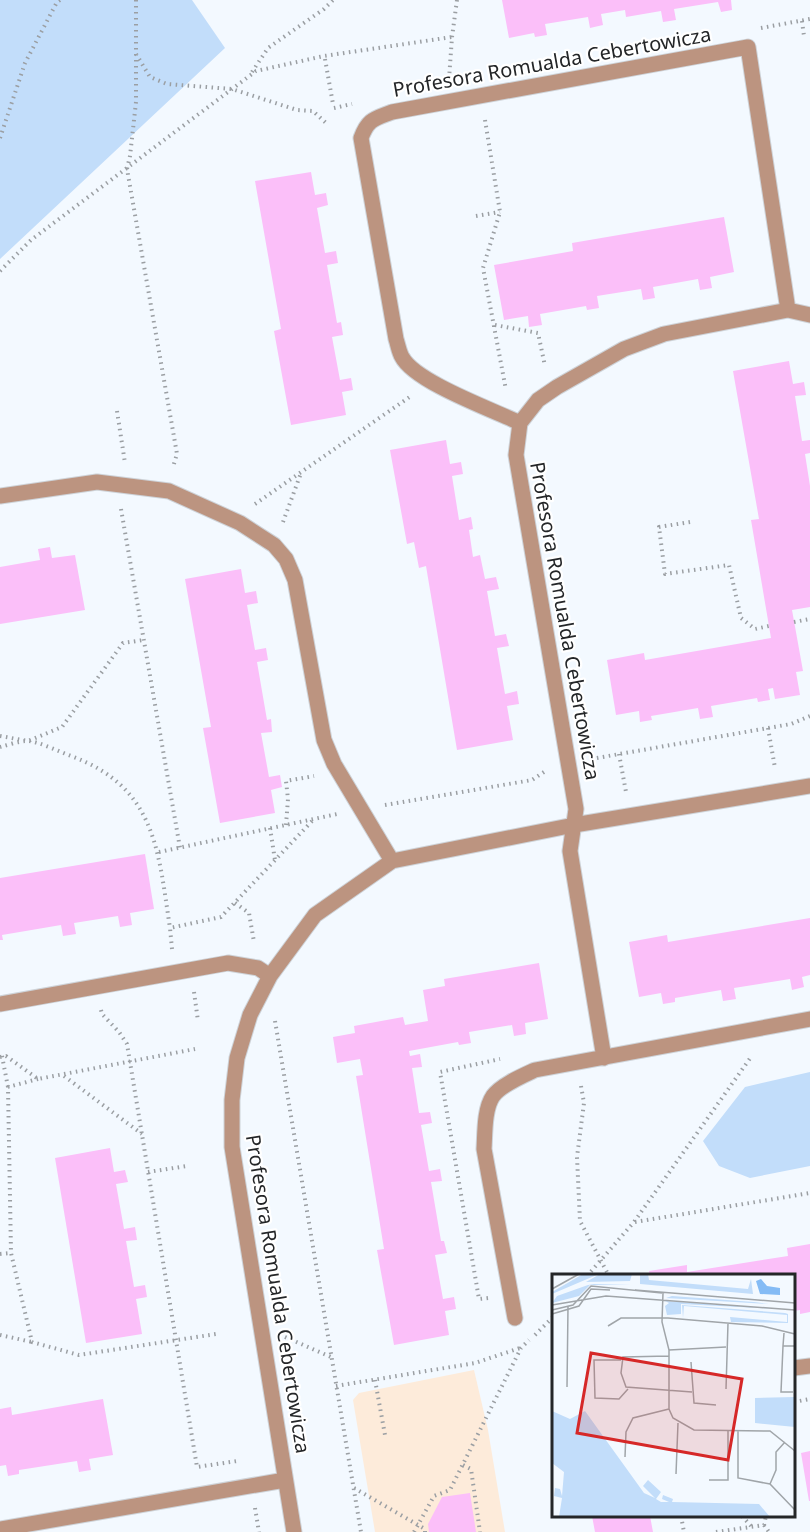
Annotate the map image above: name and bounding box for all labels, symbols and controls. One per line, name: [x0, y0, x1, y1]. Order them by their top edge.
street label: Profesora Romualda Cebertowicza: [391, 20, 713, 103]
street label: Profesora Romualda Cebertowicza: [524, 460, 607, 782]
street label: Profesora Romualda Cebertowicza: [240, 1132, 317, 1455]
inset map: [552, 1274, 795, 1517]

